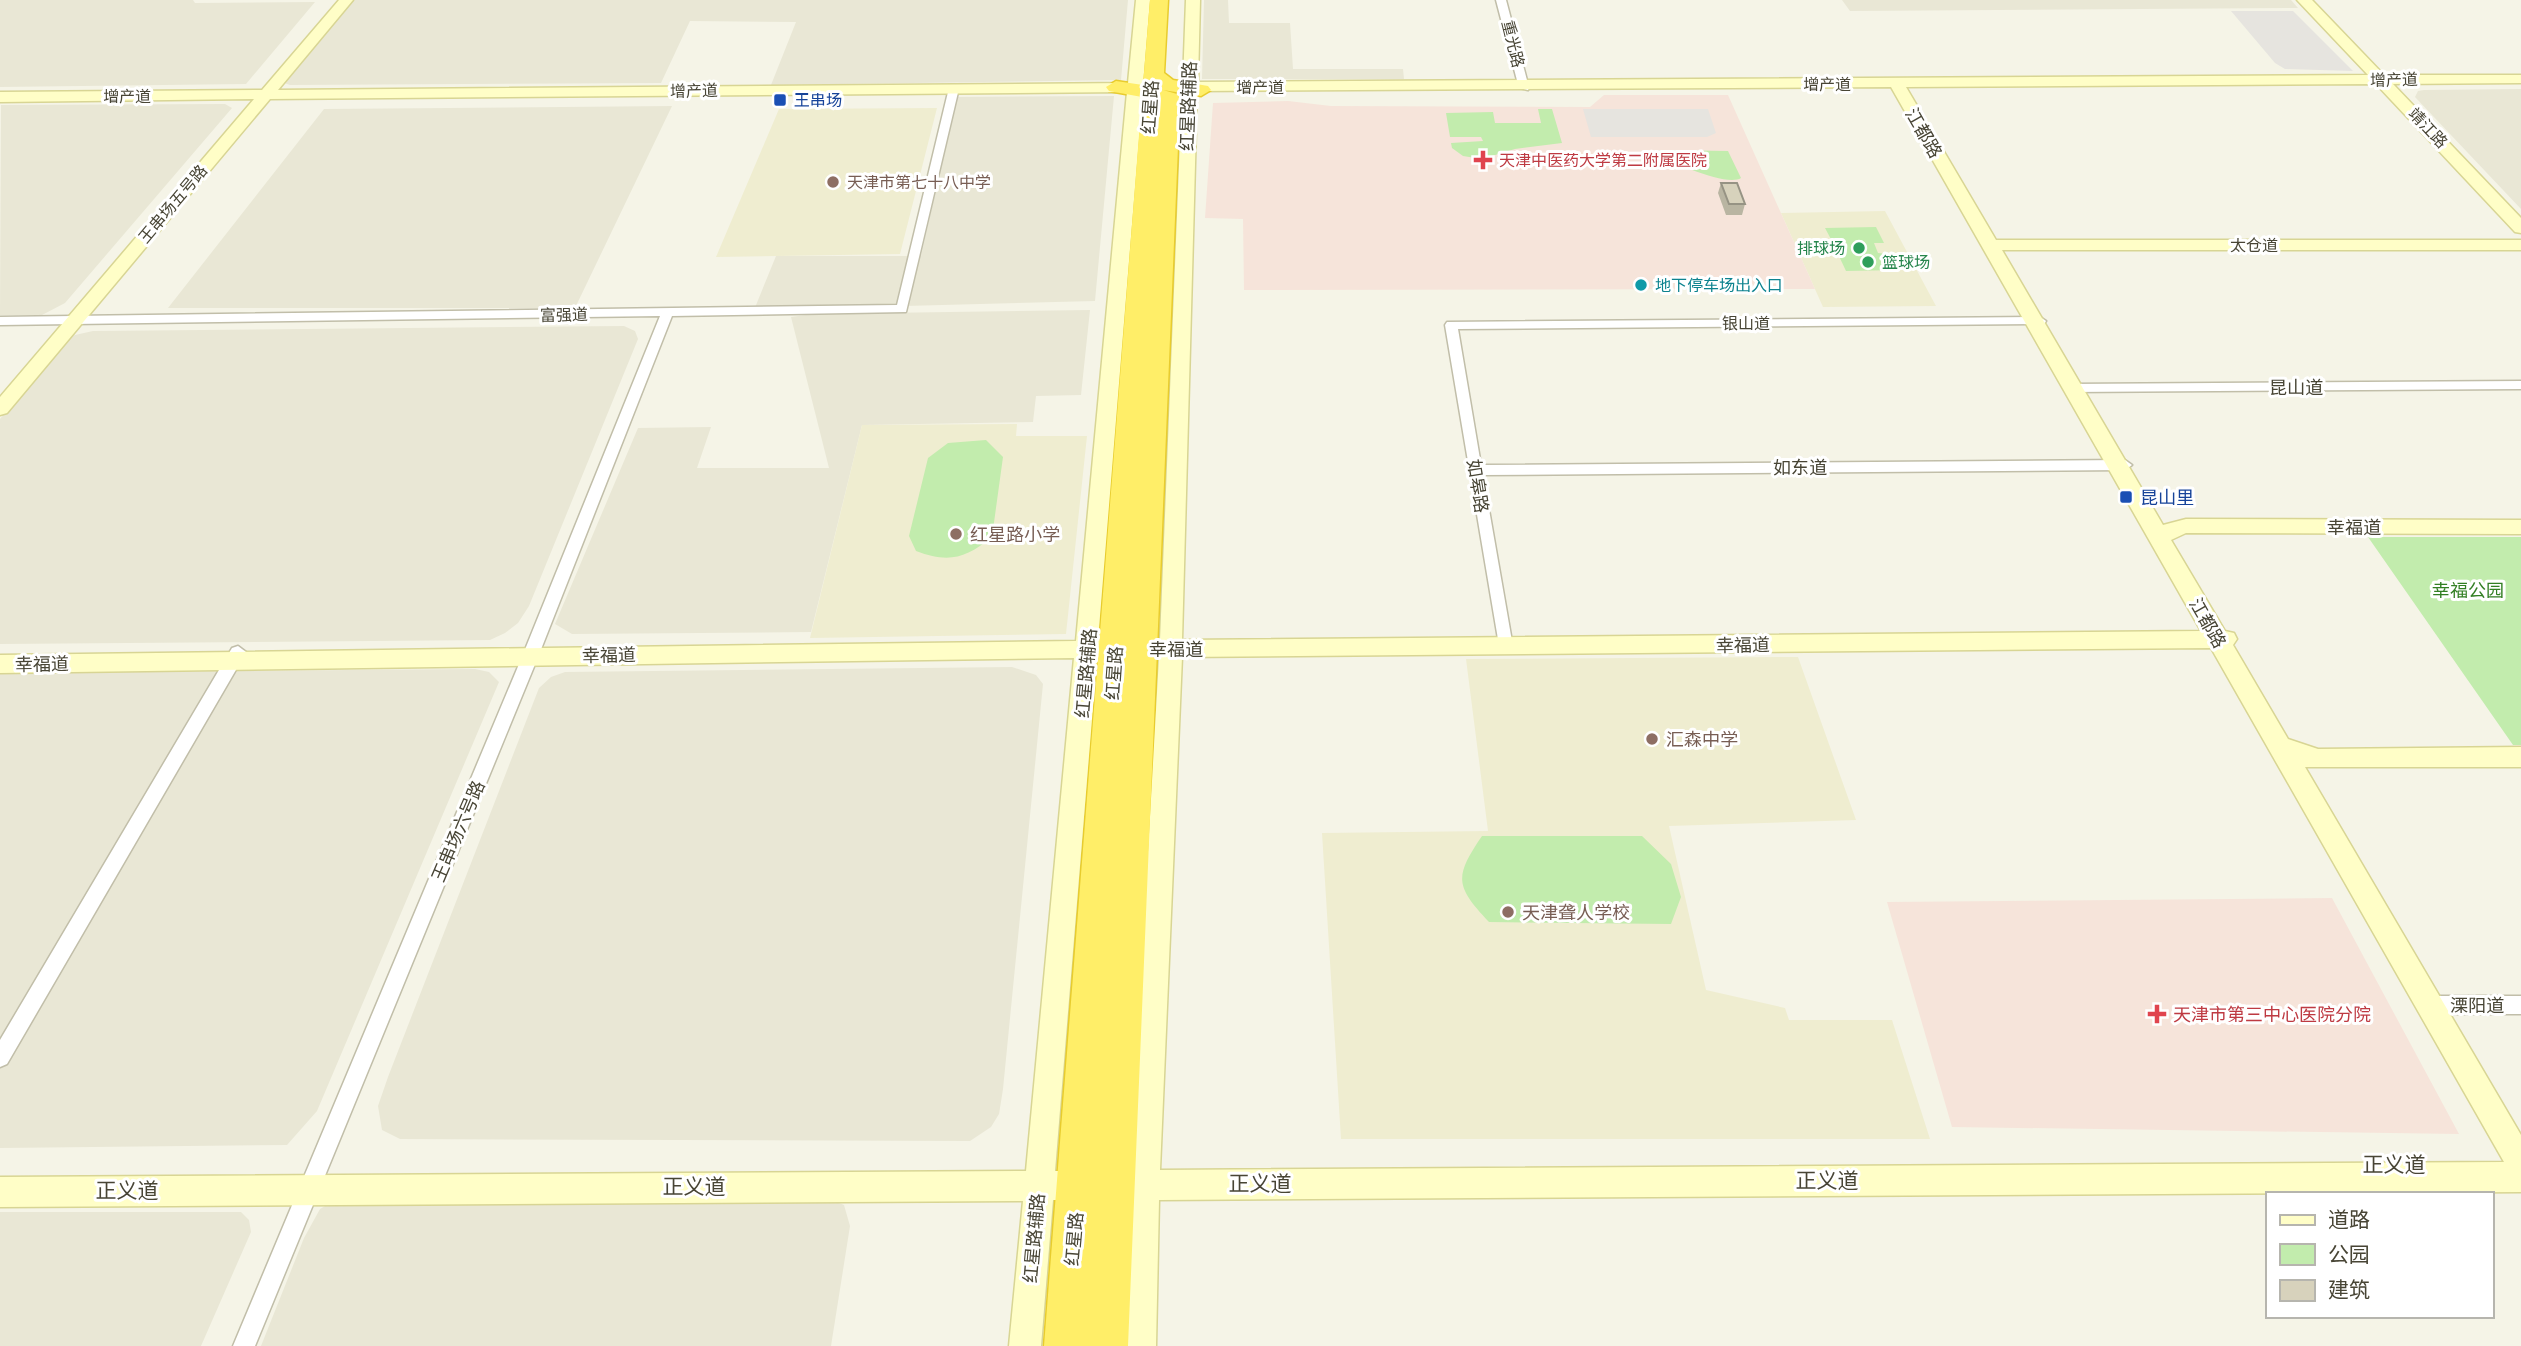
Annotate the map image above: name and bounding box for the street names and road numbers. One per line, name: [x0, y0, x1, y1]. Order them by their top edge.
street label: 重光路: [1498, 18, 1528, 70]
street label: 红星路辅路: [1176, 61, 1200, 151]
street label: 增产道: [2370, 70, 2418, 90]
street label: 增产道: [1803, 75, 1851, 94]
street label: 增产道: [1236, 78, 1284, 97]
street label: 红星路: [1138, 79, 1162, 135]
street label: 增产道: [670, 81, 718, 101]
street label: 增产道: [103, 87, 151, 106]
street label: 江都路: [1901, 104, 1947, 162]
street label: 靖江路: [2405, 104, 2451, 152]
street label: 王串场五号路: [135, 161, 211, 247]
street label: 太仓道: [2230, 236, 2278, 255]
street label: 富强道: [540, 305, 588, 325]
street label: 银山道: [1722, 314, 1770, 333]
street label: 昆山道: [2269, 377, 2323, 398]
street label: 如东道: [1773, 457, 1827, 478]
street label: 如皋路: [1463, 458, 1493, 514]
street label: 幸福道: [2327, 517, 2381, 538]
street label: 江都路: [2185, 594, 2231, 652]
street label: 红星路辅路: [1072, 627, 1100, 719]
street label: 幸福道: [1716, 634, 1770, 656]
street label: 幸福道: [1149, 639, 1203, 660]
street label: 幸福道: [582, 644, 636, 666]
street label: 红星路: [1102, 645, 1126, 701]
street label: 幸福道: [15, 653, 69, 675]
street label: 王串场六号路: [427, 777, 489, 885]
street label: 溧阳道: [2450, 995, 2504, 1016]
street label: 正义道: [2363, 1153, 2426, 1177]
street label: 正义道: [1796, 1169, 1859, 1193]
street label: 正义道: [1229, 1172, 1292, 1196]
street label: 正义道: [663, 1175, 726, 1199]
street label: 正义道: [96, 1179, 159, 1203]
street label: 红星路辅路: [1020, 1192, 1048, 1284]
street label: 红星路: [1061, 1211, 1087, 1267]

